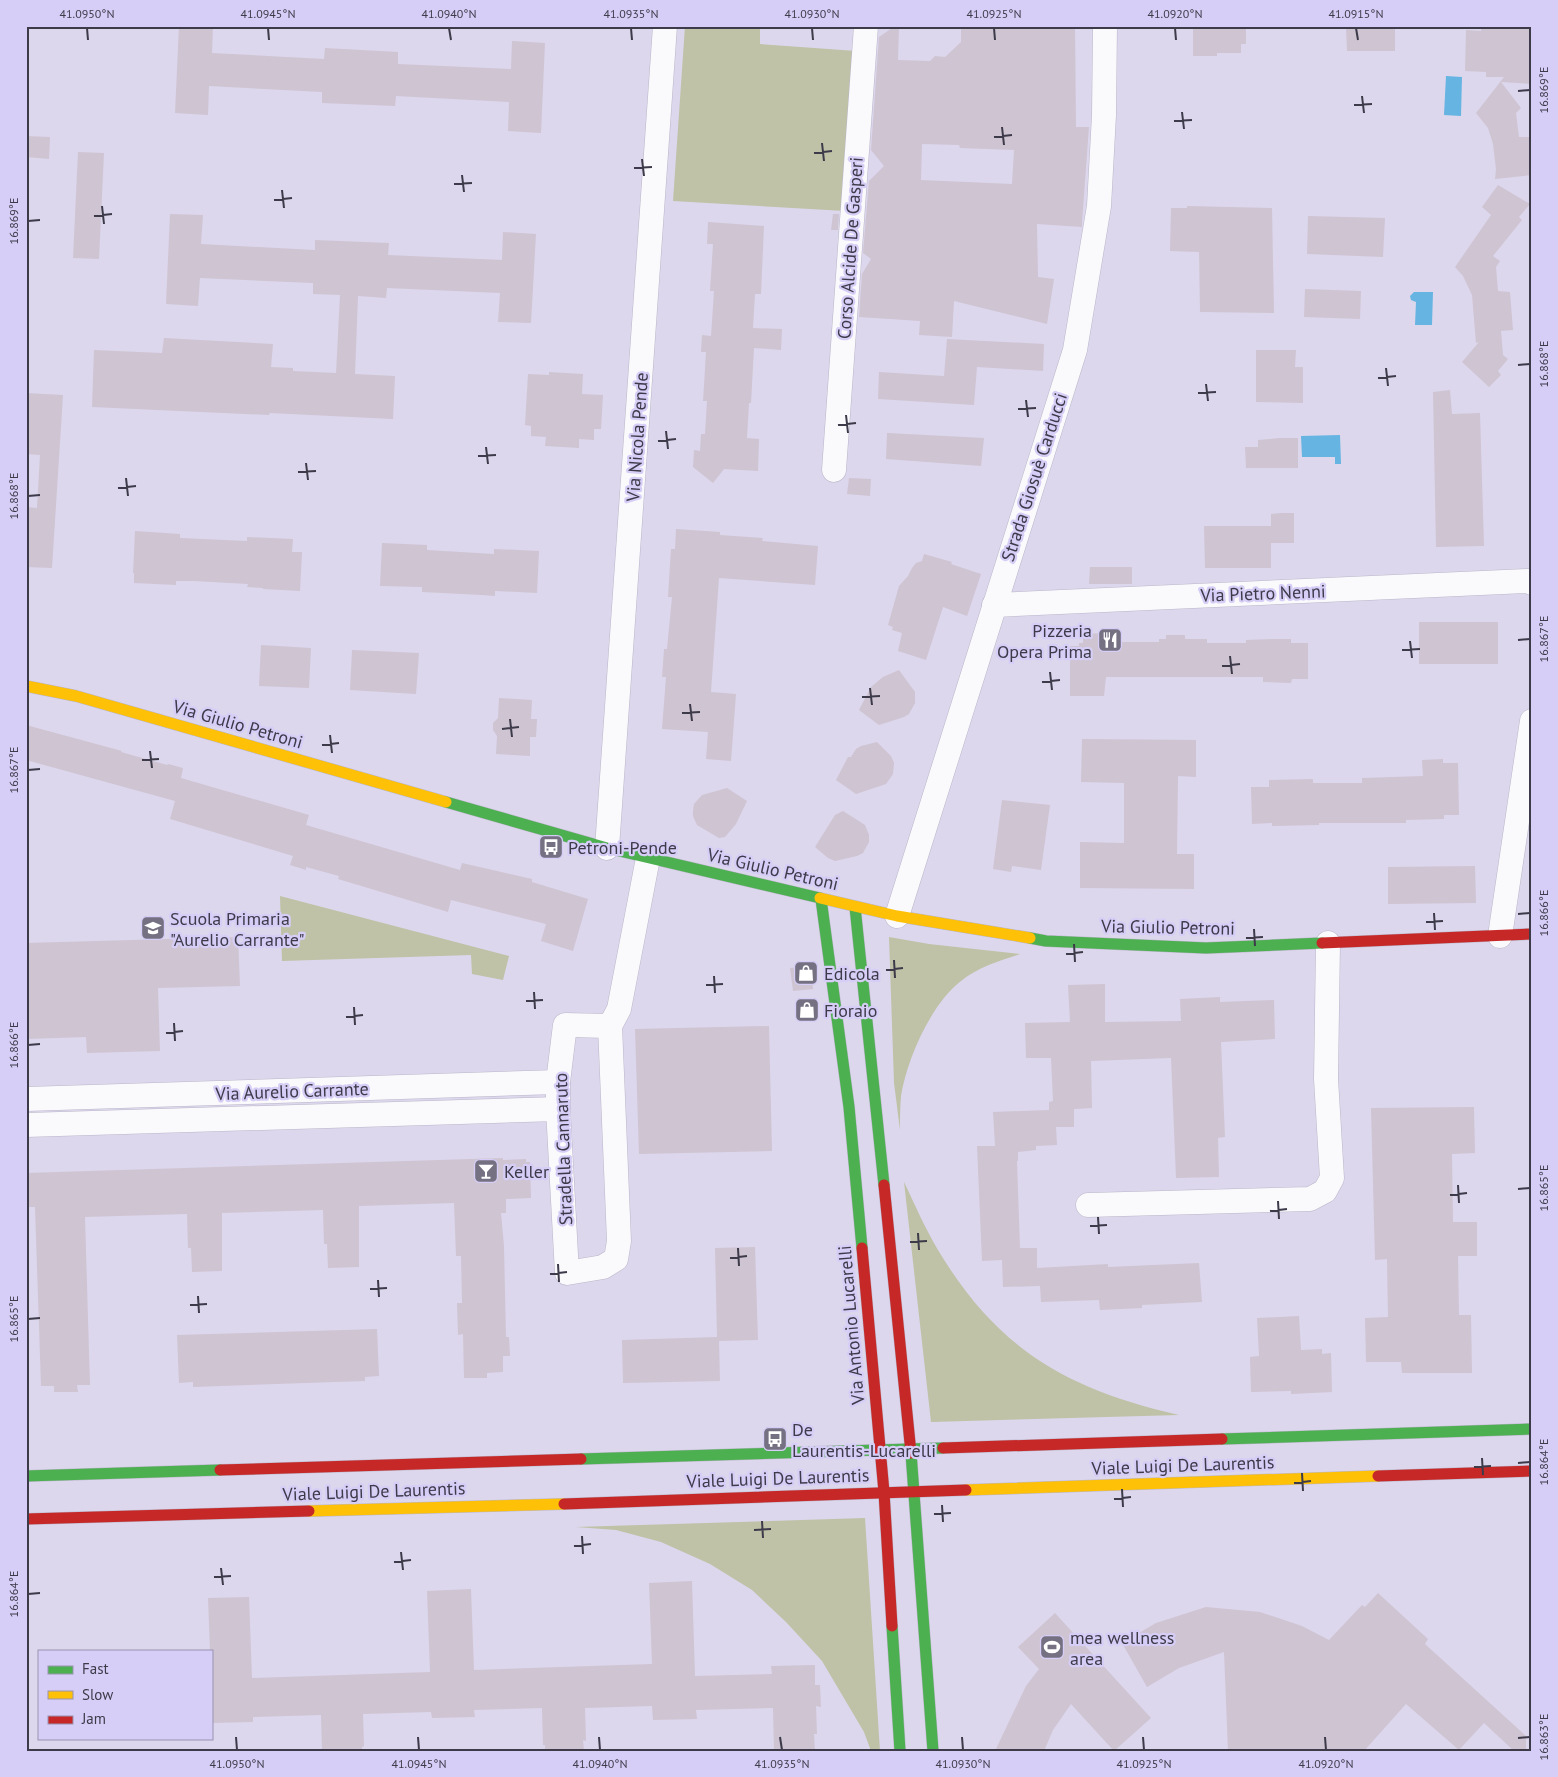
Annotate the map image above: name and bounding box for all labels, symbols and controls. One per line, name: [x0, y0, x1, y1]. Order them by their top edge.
text: 41.0950°N: [60, 6, 114, 21]
text: 41.0945°N: [241, 6, 295, 21]
text: 41.0940°N: [422, 6, 476, 21]
text: 41.0935°N: [604, 6, 658, 21]
text: 41.0930°N: [785, 6, 839, 21]
text: 41.0925°N: [967, 6, 1021, 21]
text: 41.0920°N: [1148, 6, 1202, 21]
text: 41.0915°N: [1329, 6, 1383, 21]
text: 16.869°E: [1536, 67, 1551, 113]
street label: Corso Alcide De Gasperi: [832, 156, 868, 340]
text: 16.869°E: [6, 198, 21, 244]
text: 16.868°E: [1536, 341, 1551, 387]
street label: Via Nicola Pende: [621, 372, 653, 503]
street label: Strada Giosuè Carducci: [996, 390, 1072, 564]
text: 16.868°E: [6, 473, 21, 519]
street label: Via Pietro Nenni: [1199, 579, 1326, 607]
text: 16.867°E: [1536, 616, 1551, 662]
place label: Pizzeria Opera Prima: [997, 619, 1092, 663]
restaurant icon: Pizzeria Opera Prima: [1097, 627, 1123, 653]
street label: Via Giulio Petroni: [169, 694, 306, 754]
text: 16.867°E: [6, 747, 21, 793]
bus stop icon: Petroni-Pende: [538, 834, 564, 860]
place label: Petroni-Pende: [568, 836, 677, 859]
street label: Via Giulio Petroni: [704, 843, 841, 895]
text: 16.866°E: [1536, 890, 1551, 936]
place label: Scuola Primaria "Aurelio Carrante": [170, 907, 305, 951]
street label: Via Giulio Petroni: [1100, 914, 1235, 940]
school or university icon: Scuola Primaria "Aurelio Carrante": [140, 915, 166, 941]
shop icon: Edicola: [793, 960, 819, 986]
place label: Edicola: [824, 962, 880, 985]
shop icon: Fioraio: [794, 997, 820, 1023]
place label: Fioraio: [824, 999, 877, 1022]
text: 16.866°E: [6, 1022, 21, 1068]
street label: Stradella Cannaruto: [549, 1072, 577, 1226]
street label: Via Aurelio Carrante: [214, 1077, 369, 1105]
bar icon: Keller: [473, 1158, 499, 1184]
place label: Keller: [504, 1160, 549, 1183]
text: 16.865°E: [1536, 1165, 1551, 1211]
street label: Via Antonio Lucarelli: [833, 1245, 869, 1406]
text: 16.865°E: [6, 1296, 21, 1342]
place label: De Laurentis-Lucarelli: [792, 1418, 936, 1462]
bus stop icon: De Laurentis-Lucarelli: [762, 1426, 788, 1452]
text: 16.864°E: [1536, 1439, 1551, 1485]
street label: Viale Luigi De Laurentis: [1090, 1450, 1275, 1480]
street label: Viale Luigi De Laurentis: [685, 1463, 870, 1493]
street label: Viale Luigi De Laurentis: [281, 1476, 466, 1506]
text: 16.864°E: [6, 1571, 21, 1617]
place label: mea wellness area: [1070, 1626, 1174, 1670]
sports icon: mea wellness area: [1039, 1634, 1065, 1660]
legend: [38, 1650, 212, 1740]
text: Fast: [82, 1659, 109, 1678]
text: Slow: [82, 1685, 113, 1704]
text: Jam: [81, 1709, 106, 1728]
text: 16.863°E: [1536, 1714, 1551, 1760]
text: 41.0950°N: [210, 1756, 264, 1771]
text: 41.0945°N: [392, 1756, 446, 1771]
text: 41.0940°N: [573, 1756, 627, 1771]
text: 41.0935°N: [755, 1756, 809, 1771]
text: 41.0930°N: [936, 1756, 990, 1771]
text: 41.0925°N: [1117, 1756, 1171, 1771]
text: 41.0920°N: [1299, 1756, 1353, 1771]

